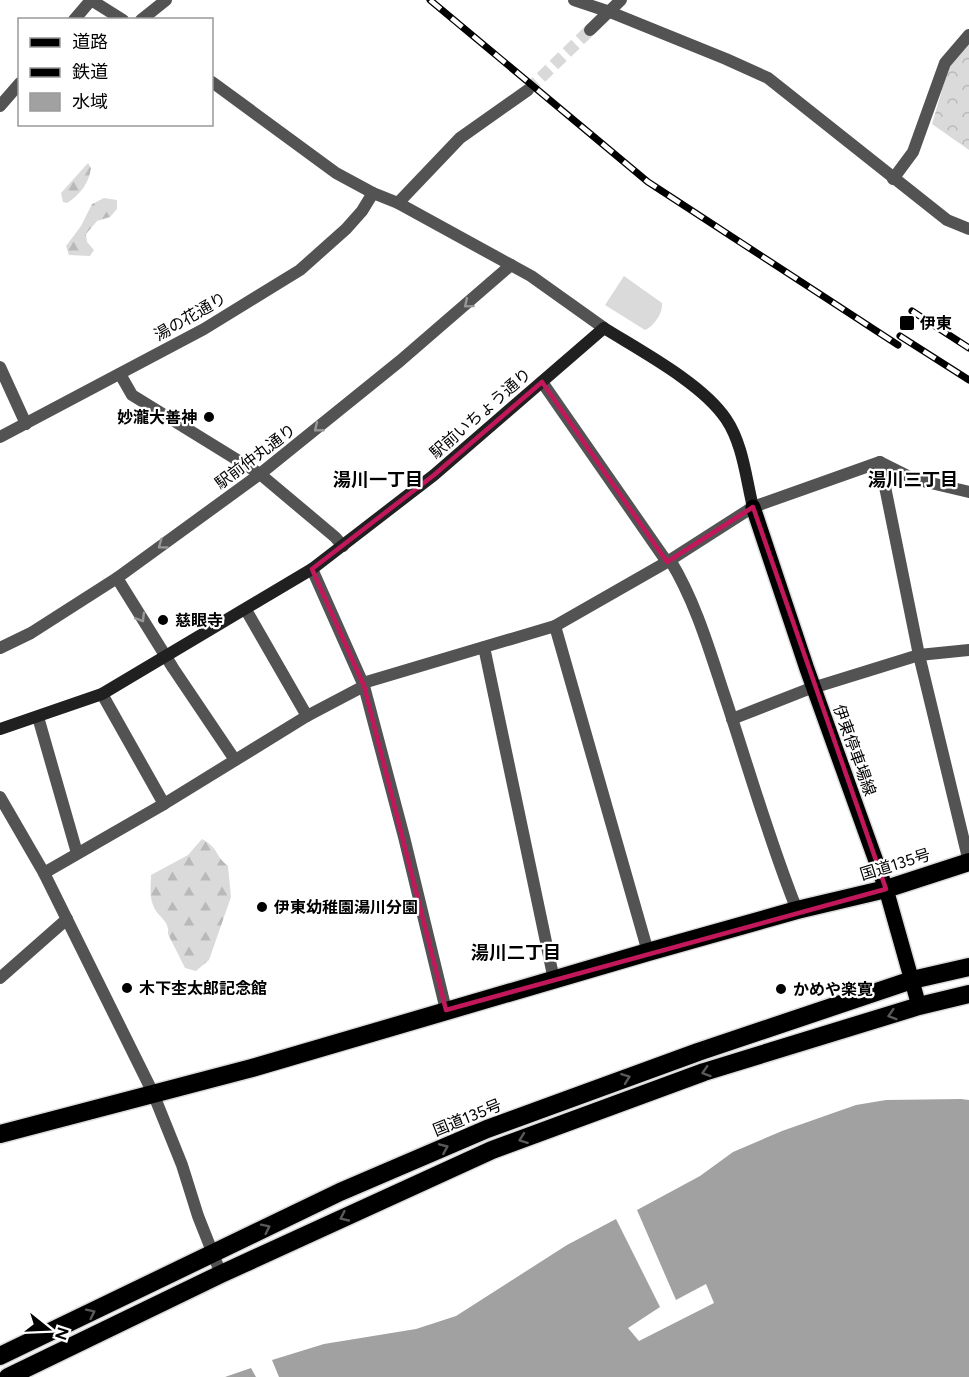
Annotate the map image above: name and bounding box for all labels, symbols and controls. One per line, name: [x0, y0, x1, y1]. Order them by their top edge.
legend: [18, 18, 213, 126]
text: 道路: [72, 31, 108, 53]
text: 鉄道: [72, 61, 108, 83]
text: 水域: [72, 91, 108, 113]
street label: 湯の花通り: [151, 288, 230, 345]
one-way arrow: [464, 296, 475, 307]
marker: 伊東: [898, 314, 916, 332]
place label: 伊東: [919, 314, 952, 333]
street label: 駅前いちょう通り: [426, 364, 535, 463]
place label: 妙瀧大善神: [117, 408, 197, 427]
marker: 妙瀧大善神: [202, 410, 216, 424]
street label: 駅前仲丸通り: [211, 420, 299, 493]
one-way arrow: [313, 421, 324, 432]
district label: 湯川一丁目: [333, 469, 423, 491]
district label: 湯川三丁目: [868, 469, 958, 491]
one-way arrow: [157, 538, 168, 549]
place label: 慈眼寺: [175, 611, 223, 630]
one-way arrow: [134, 612, 146, 622]
marker: 慈眼寺: [156, 613, 170, 627]
street label: 伊東停車場線: [829, 702, 880, 799]
street label: 国道135号: [858, 845, 933, 884]
place label: 伊東幼稚園湯川分園: [273, 898, 418, 917]
marker: 伊東幼稚園湯川分園: [255, 900, 269, 914]
district label: 湯川二丁目: [471, 942, 561, 964]
place label: 木下杢太郎記念館: [139, 979, 267, 998]
place label: かめや楽寛: [793, 980, 873, 999]
marker: 木下杢太郎記念館: [120, 981, 134, 995]
marker: かめや楽寛: [774, 982, 788, 996]
one-way arrow: [887, 1008, 898, 1020]
one-way arrow: [701, 1064, 712, 1077]
one-way arrow: [620, 1073, 631, 1085]
street label: 国道135号: [430, 1095, 504, 1140]
one-way arrow: [518, 1132, 529, 1144]
one-way arrow: [437, 1143, 448, 1155]
one-way arrow: [339, 1210, 350, 1222]
one-way arrow: [260, 1223, 271, 1235]
north arrow: [18, 1299, 78, 1359]
one-way arrow: [84, 1308, 95, 1320]
text: N: [51, 1325, 73, 1342]

